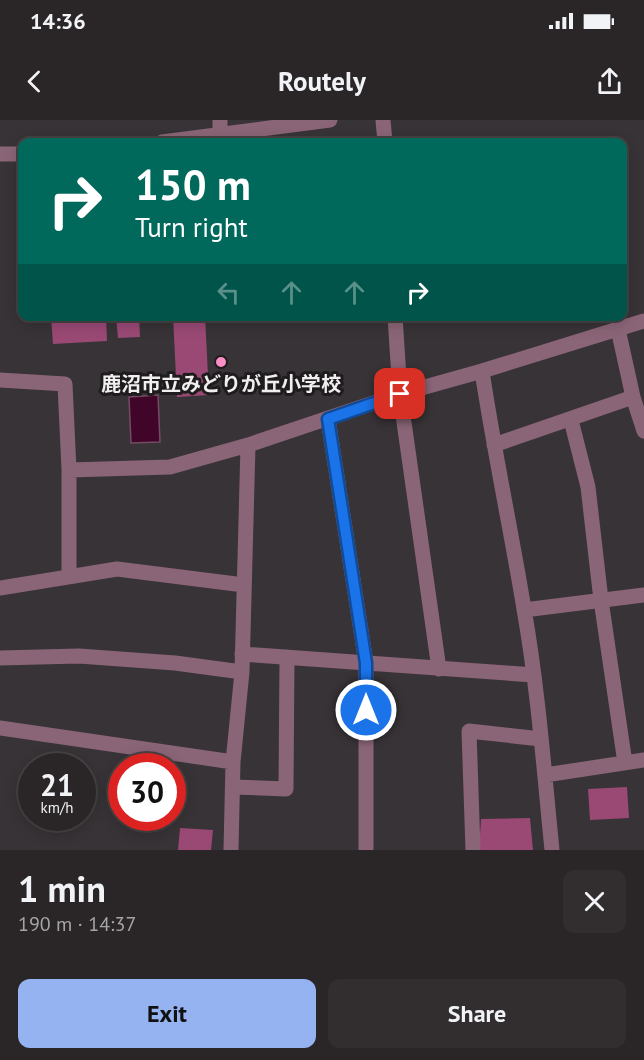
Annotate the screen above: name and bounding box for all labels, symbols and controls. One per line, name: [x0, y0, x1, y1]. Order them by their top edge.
text: 14:36: [30, 7, 86, 35]
text: Routely: [278, 64, 366, 98]
icon: back: [18, 65, 51, 98]
icon: share: [593, 65, 626, 98]
text: 150 m: [135, 157, 251, 212]
icon: right: [36, 162, 114, 240]
text: Turn right: [135, 210, 248, 244]
icon: left: [212, 276, 245, 309]
icon: ahead: [275, 276, 308, 309]
icon: ahead: [338, 276, 371, 309]
icon: right: [401, 276, 434, 309]
marker: 鹿沼市立みどりが丘小学校: [214, 355, 228, 369]
pin: [374, 368, 425, 419]
place label: 鹿沼市立みどりが丘小学校: [101, 371, 341, 397]
icon: arrive: [383, 377, 416, 410]
position arrow: [334, 678, 398, 742]
speed limit sign: 30: [108, 753, 186, 831]
text: 21: [40, 765, 74, 804]
text: km/h: [41, 798, 73, 817]
text: 1 min: [18, 865, 106, 912]
button: close: [563, 870, 626, 933]
text: 190 m · 14:37: [18, 911, 136, 937]
button: Exit: [18, 979, 316, 1048]
button: Share: [328, 979, 626, 1048]

